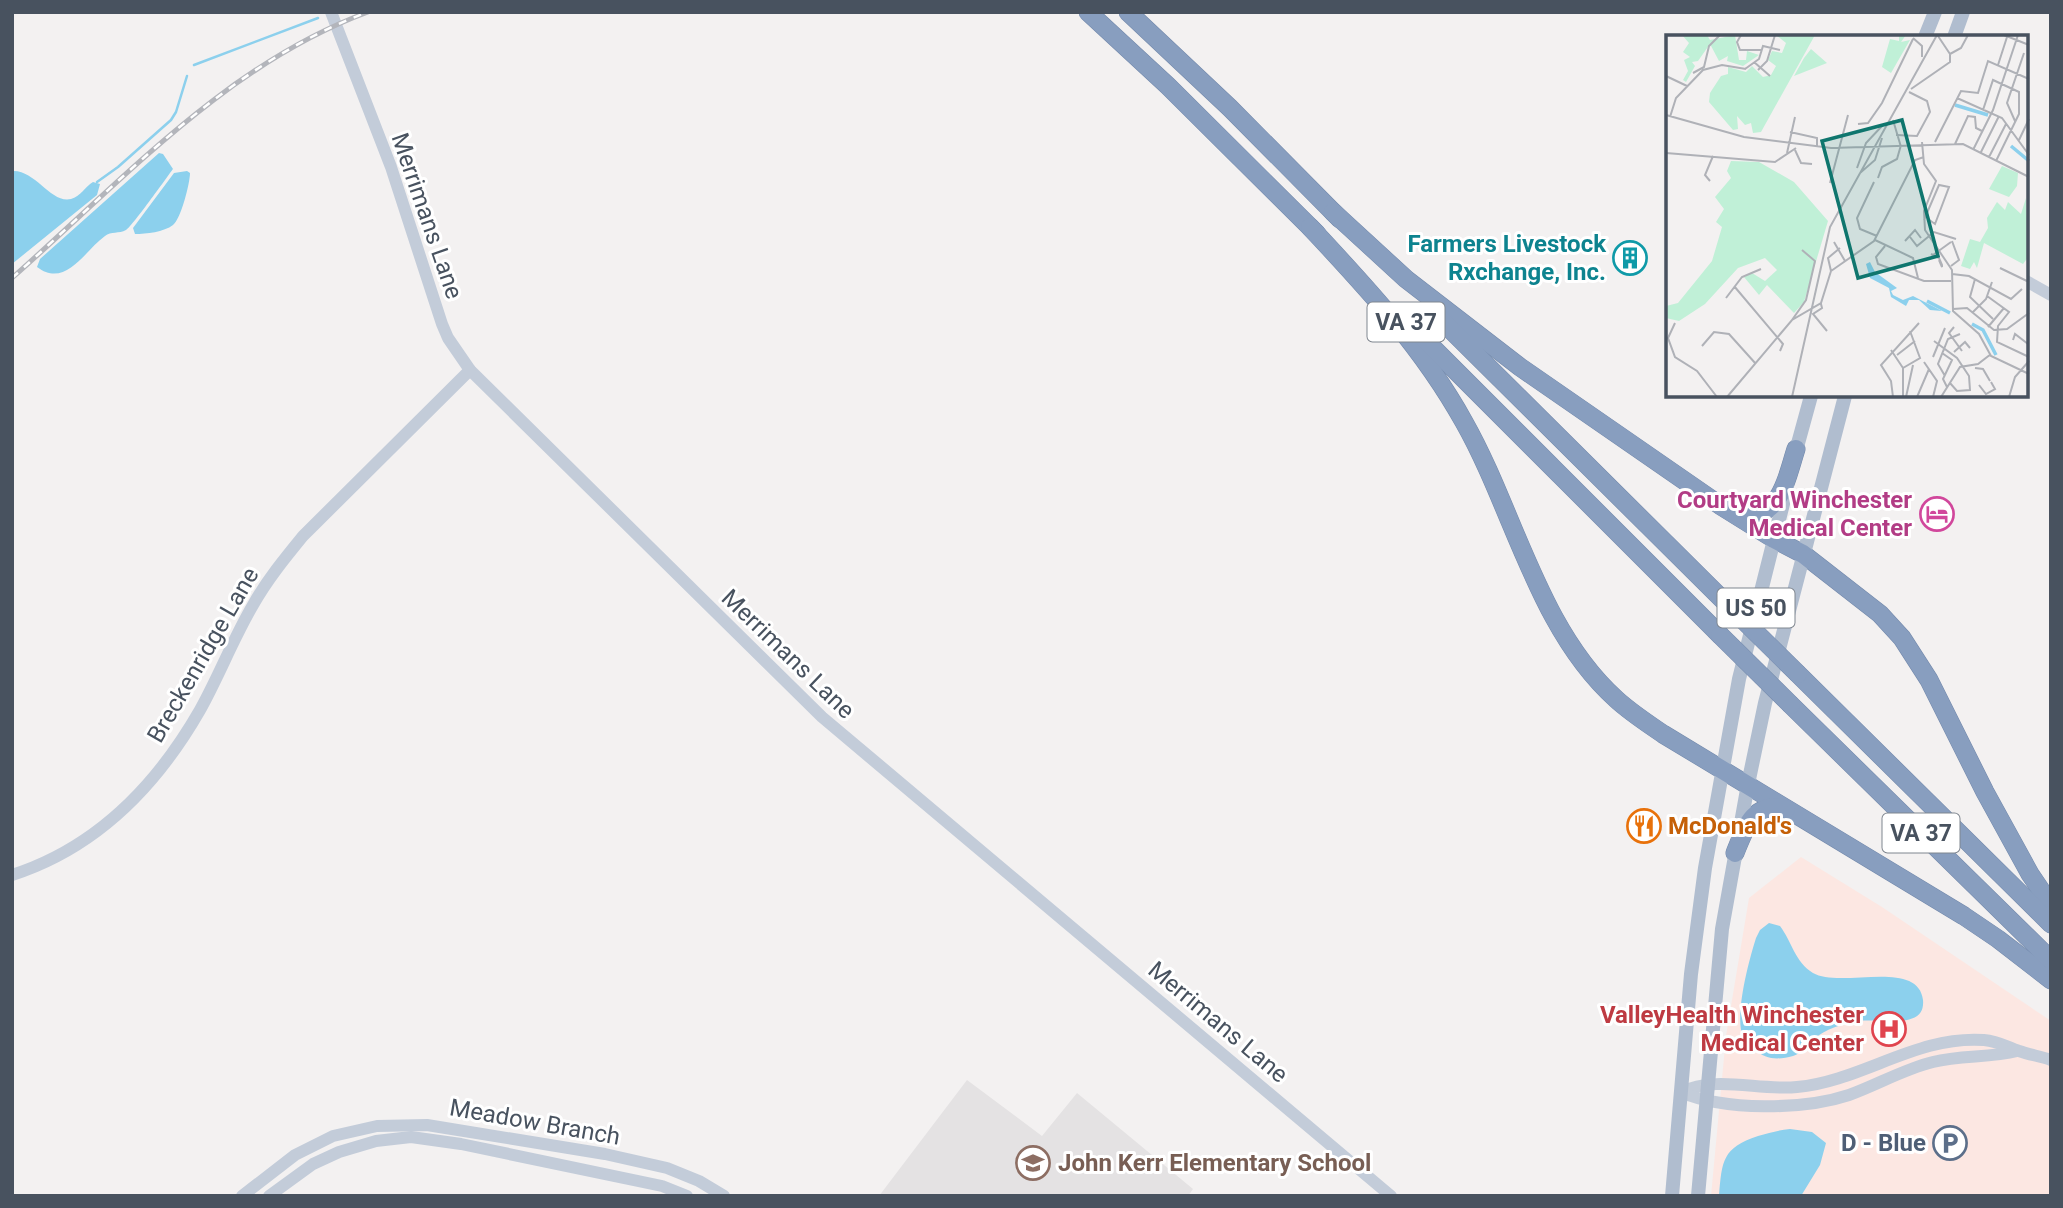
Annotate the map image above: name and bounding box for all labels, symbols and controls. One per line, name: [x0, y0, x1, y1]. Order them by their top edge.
inset map: [1666, 35, 2028, 397]
street label: Merrimans Lane: [386, 129, 468, 303]
place label: Farmers Livestock Rxchange, Inc.: [1407, 230, 1607, 286]
building icon: Farmers Livestock Rxchange, Inc.: [1611, 239, 1649, 277]
road number: VA 37: [1368, 302, 1444, 342]
place label: Courtyard Winchester Medical Center: [1677, 486, 1912, 542]
hotel icon: Courtyard Winchester Medical Center: [1918, 495, 1956, 533]
street label: Breckenridge Lane: [141, 562, 265, 748]
street label: Merrimans Lane: [716, 584, 860, 724]
road number: US 50: [1718, 588, 1795, 628]
restaurant icon: McDonald's: [1625, 807, 1663, 845]
place label: McDonald's: [1668, 812, 1792, 840]
road number: VA 37: [1882, 814, 1960, 852]
street label: Merrimans Lane: [1143, 956, 1293, 1088]
place label: ValleyHealth Winchester Medical Center: [1600, 1001, 1864, 1057]
hospital icon: ValleyHealth Winchester Medical Center: [1870, 1010, 1908, 1048]
street label: Meadow Branch: [448, 1093, 622, 1151]
parking icon: D - Blue: [1931, 1124, 1969, 1162]
place label: D - Blue: [1841, 1129, 1926, 1157]
school or university icon: John Kerr Elementary School: [1014, 1144, 1052, 1182]
place label: John Kerr Elementary School: [1058, 1149, 1371, 1177]

